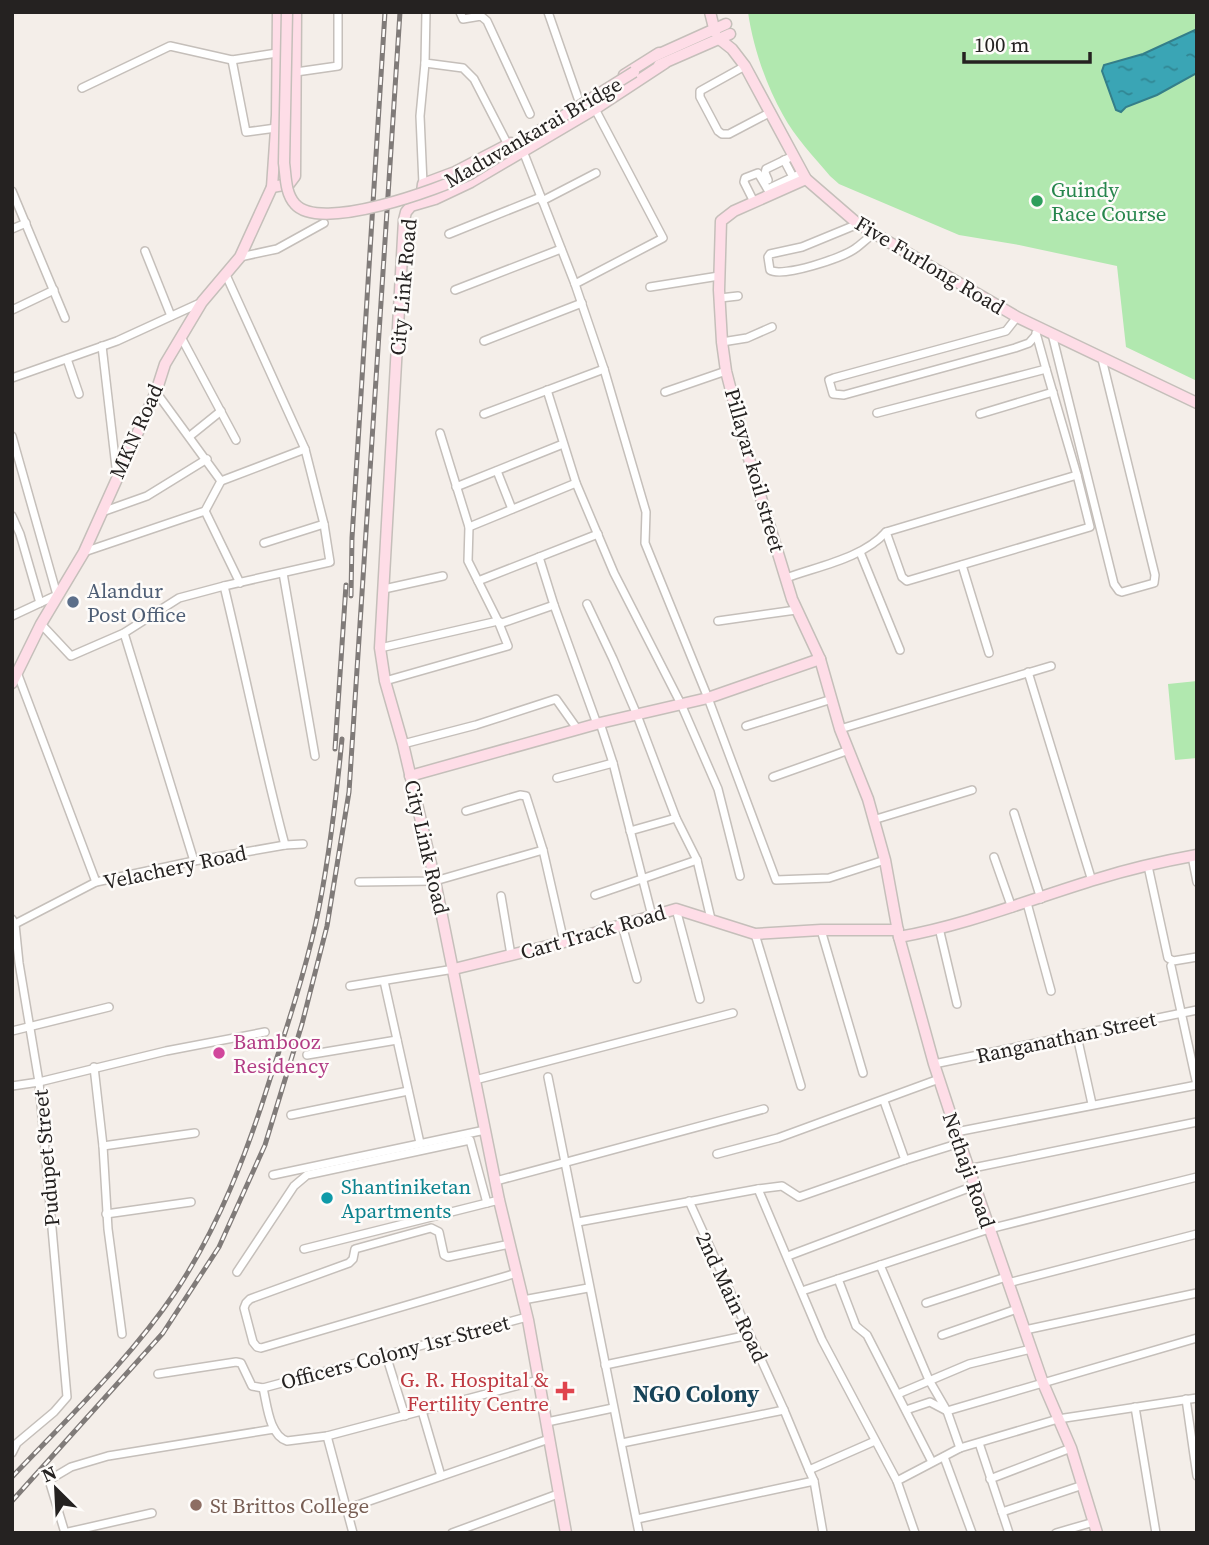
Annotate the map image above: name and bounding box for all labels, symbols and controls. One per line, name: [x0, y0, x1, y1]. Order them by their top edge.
scale bar: [964, 21, 1090, 65]
text: 100 m: [974, 30, 1029, 59]
street label: Maduvankarai Bridge: [439, 69, 627, 195]
place label: Guindy Race Course: [1051, 175, 1167, 228]
marker: Guindy Race Course: [1029, 193, 1045, 209]
street label: Five Furlong Road: [850, 209, 1010, 321]
street label: City Link Road: [383, 217, 423, 357]
street label: MKN Road: [102, 379, 170, 483]
street label: Pillayar koil street: [718, 385, 792, 556]
place label: Alandur Post Office: [87, 576, 186, 629]
marker: Alandur Post Office: [65, 594, 81, 610]
street label: City Link Road: [397, 777, 457, 917]
street label: Velachery Road: [101, 838, 249, 896]
street label: Cart Track Road: [517, 897, 669, 967]
street label: Ranganathan Street: [973, 1004, 1159, 1070]
place label: Bambooz Residency: [233, 1027, 329, 1080]
marker: Bambooz Residency: [211, 1045, 227, 1061]
street label: Pudupet Street: [26, 1088, 66, 1228]
street label: Nethaji Road: [936, 1108, 1002, 1232]
place label: Shantiniketan Apartments: [341, 1172, 472, 1225]
marker: Shantiniketan Apartments: [319, 1190, 335, 1206]
street label: 2nd Main Road: [689, 1227, 775, 1367]
street label: Officers Colony 1sr Street: [278, 1307, 513, 1396]
place label: G. R. Hospital & Fertility Centre: [400, 1365, 549, 1418]
district label: NGO Colony: [633, 1378, 760, 1410]
marker: G. R. Hospital & Fertility Centre: [555, 1381, 575, 1401]
north arrow: [21, 1454, 91, 1524]
text: N: [37, 1459, 61, 1488]
place label: St Brittos College: [210, 1491, 369, 1520]
marker: St Brittos College: [188, 1497, 204, 1513]

